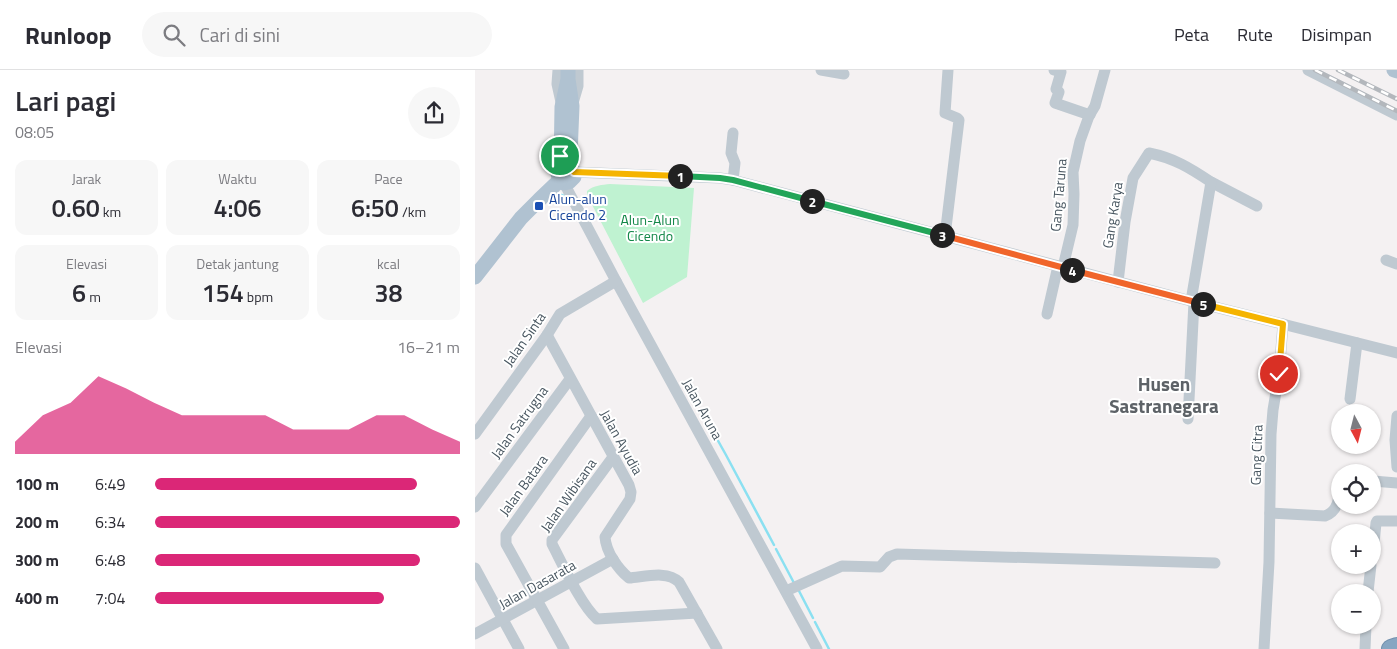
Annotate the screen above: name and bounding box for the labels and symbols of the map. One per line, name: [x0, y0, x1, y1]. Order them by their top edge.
pin: [539, 135, 581, 177]
street label: Gang Taruna: [1044, 158, 1072, 232]
pin: 1: [667, 164, 693, 188]
street label: Gang Karya: [1096, 180, 1128, 250]
place label: Alun-alun Cicendo 2: [549, 188, 607, 225]
pin: 2: [799, 188, 825, 214]
marker: Alun-alun Cicendo 2: [533, 200, 545, 212]
park label: Alun-Alun Cicendo: [620, 209, 680, 246]
pin: 3: [929, 222, 955, 248]
pin: 4: [1059, 258, 1085, 282]
pin: 5: [1191, 292, 1215, 316]
street label: Jalan Sinta: [498, 308, 550, 370]
pin: [1258, 353, 1300, 395]
district label: Husen Sastranegara: [1109, 369, 1219, 420]
street label: Jalan Aruna: [678, 375, 728, 443]
street label: Jalan Satrugna: [485, 381, 553, 463]
north arrow: [1331, 404, 1381, 454]
street label: Jalan Ayudia: [595, 406, 649, 478]
street label: Gang Citra: [1244, 424, 1268, 486]
street label: Jalan Batara: [494, 450, 552, 520]
street label: Jalan Wibisana: [535, 454, 601, 536]
street label: Jalan Dasarata: [495, 554, 579, 614]

